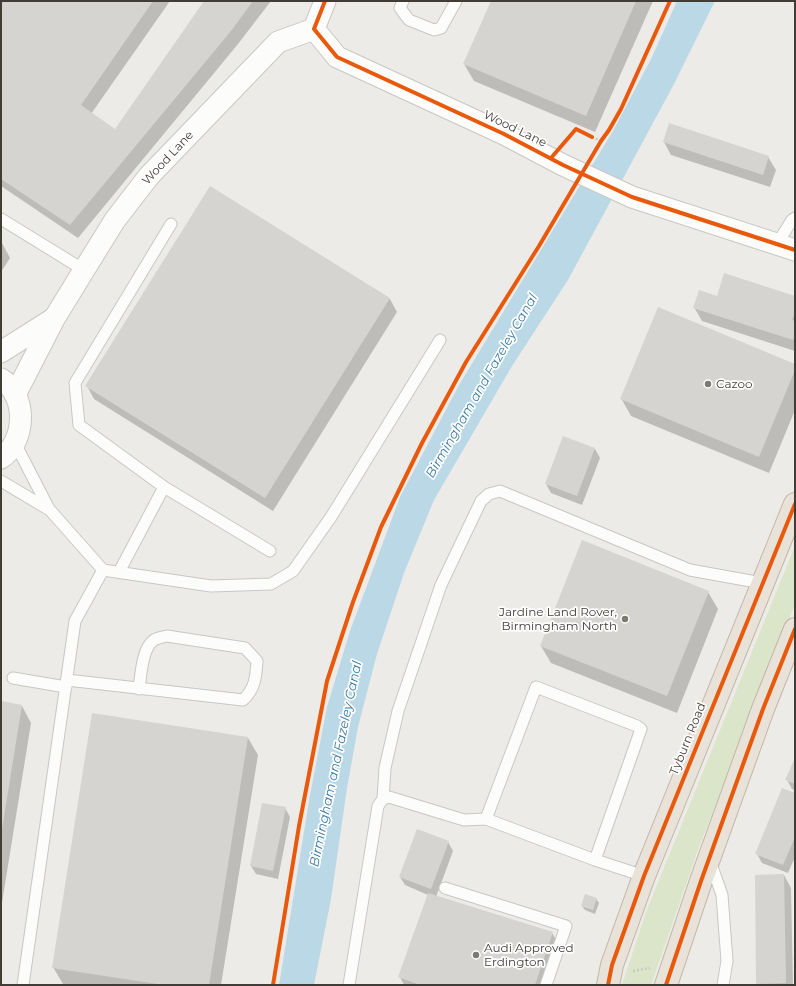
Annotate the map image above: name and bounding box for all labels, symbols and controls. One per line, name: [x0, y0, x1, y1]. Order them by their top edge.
street label: Wood Lane: [481, 108, 549, 150]
street label: Wood Lane: [139, 128, 197, 188]
water label: Birmingham and Fazeley Canal: [423, 291, 541, 481]
place label: Cazoo: [716, 377, 753, 391]
marker: Cazoo: [703, 379, 713, 389]
place label: Jardine Land Rover, Birmingham North: [499, 605, 617, 633]
marker: Jardine Land Rover, Birmingham North: [620, 614, 630, 624]
water label: Birmingham and Fazeley Canal: [307, 660, 365, 868]
street label: Tyburn Road: [667, 701, 709, 777]
place label: Audi Approved Erdington: [484, 941, 574, 969]
marker: Audi Approved Erdington: [471, 950, 481, 960]

